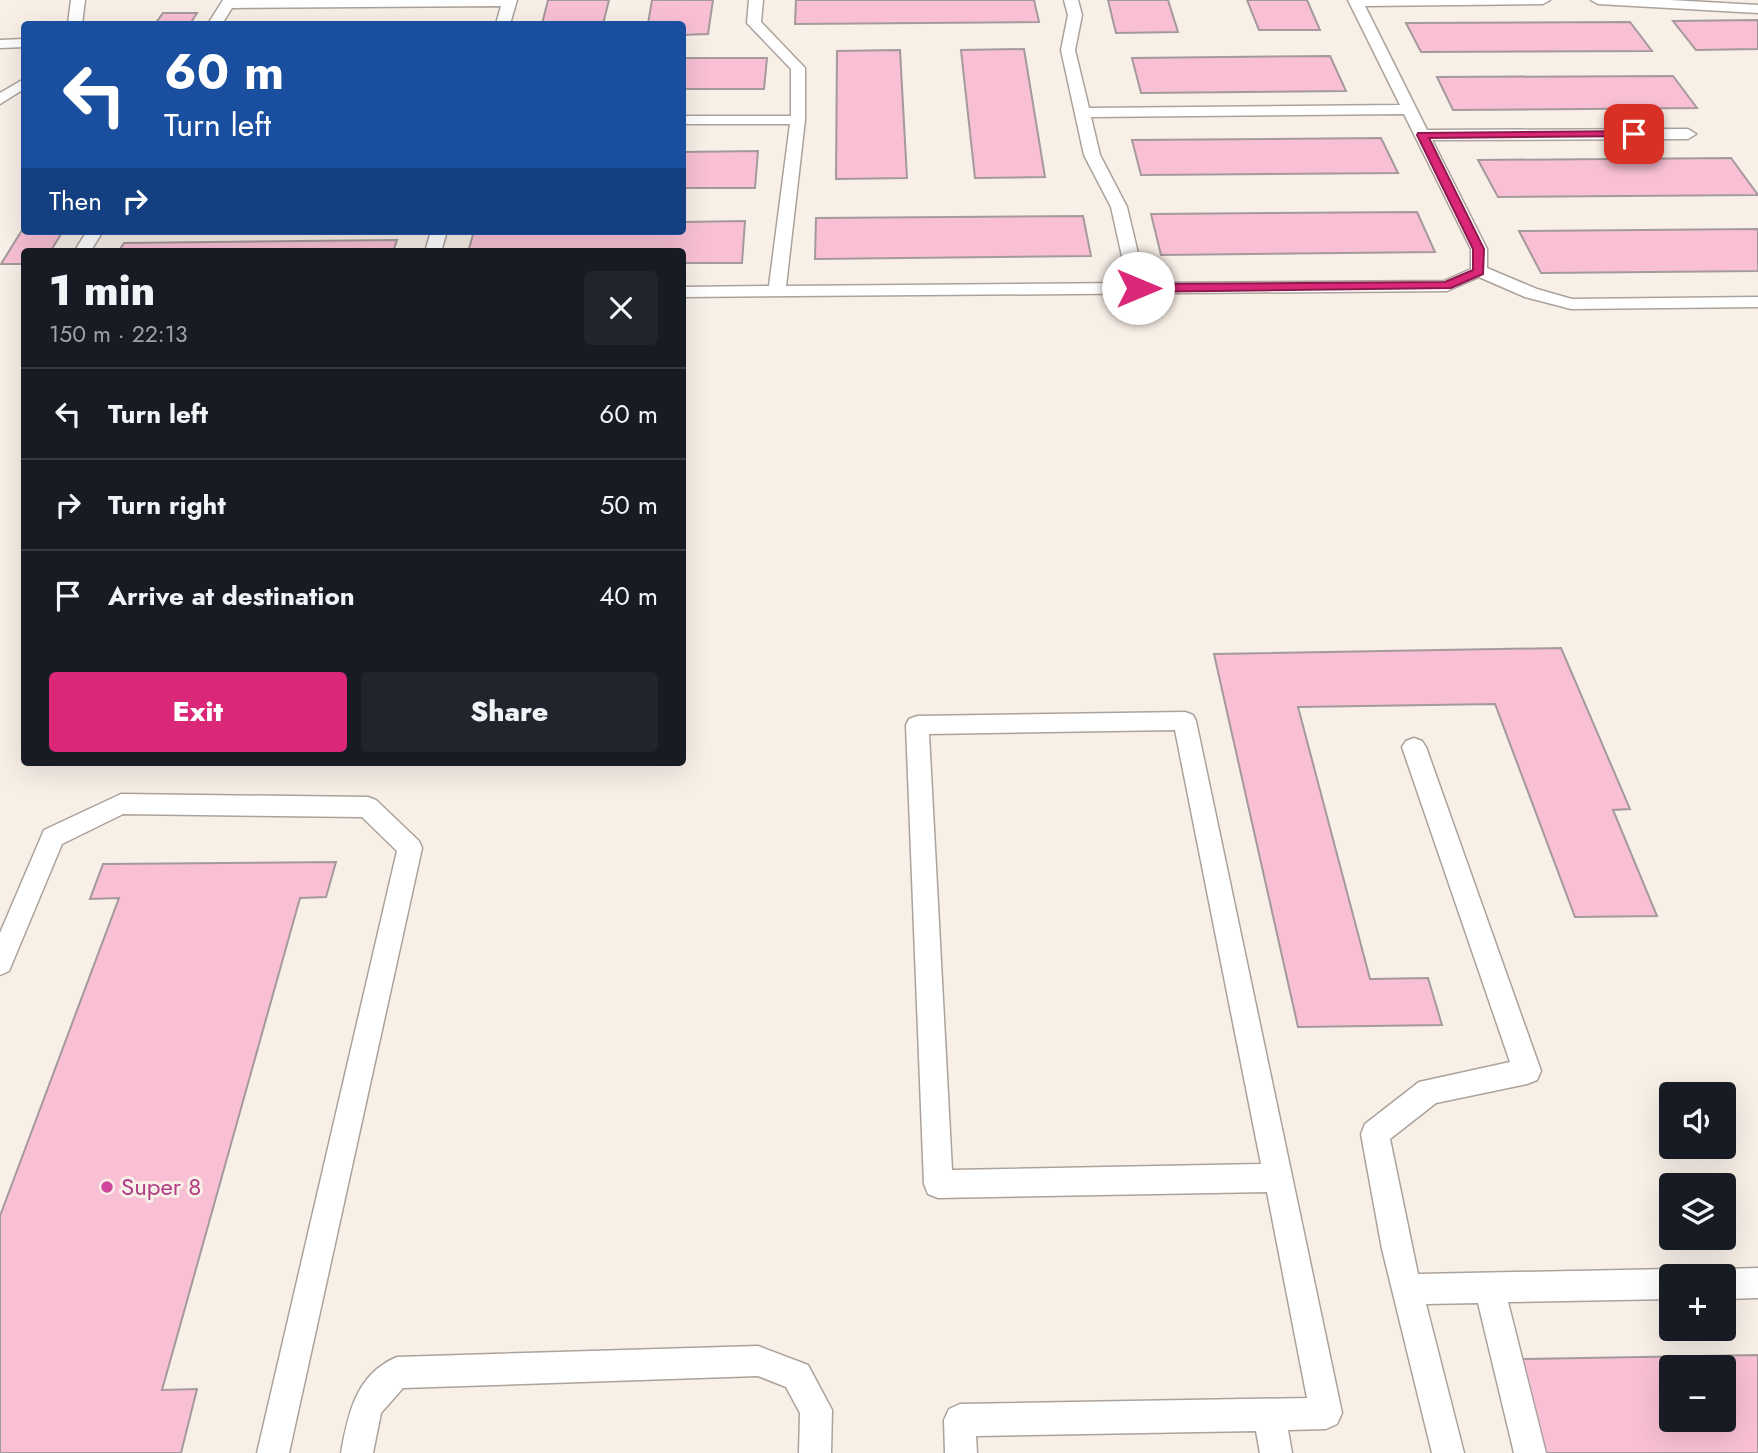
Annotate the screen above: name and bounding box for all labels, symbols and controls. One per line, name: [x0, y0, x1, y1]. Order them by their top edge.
text: 60 m: [164, 37, 284, 107]
icon: left: [49, 49, 140, 140]
text: Turn left: [164, 102, 271, 148]
pin: [1604, 104, 1664, 164]
icon: arrive: [1615, 115, 1653, 153]
text: Then: [49, 182, 102, 220]
icon: right: [116, 182, 154, 220]
position arrow: [1101, 251, 1175, 325]
text: 1 min: [49, 260, 155, 321]
button: close: [584, 271, 658, 345]
text: 150 m · 22:13: [49, 317, 188, 351]
icon: left: [49, 395, 87, 433]
text: Turn left: [108, 395, 208, 433]
text: 60 m: [599, 395, 658, 433]
icon: right: [49, 486, 87, 524]
text: Turn right: [108, 486, 226, 524]
text: 50 m: [600, 486, 658, 524]
icon: arrive: [49, 577, 87, 615]
text: Arrive at destination: [108, 577, 355, 615]
text: 40 m: [599, 577, 658, 615]
button: Exit: [49, 672, 347, 752]
button: Share: [361, 672, 658, 752]
map controls: [1659, 1082, 1736, 1432]
button: sound: [1659, 1082, 1736, 1159]
place label: Super 8: [121, 1169, 201, 1204]
button: layers: [1659, 1173, 1736, 1250]
marker: Super 8: [99, 1179, 115, 1195]
button: +: [1659, 1264, 1736, 1341]
button: −: [1659, 1355, 1736, 1432]

